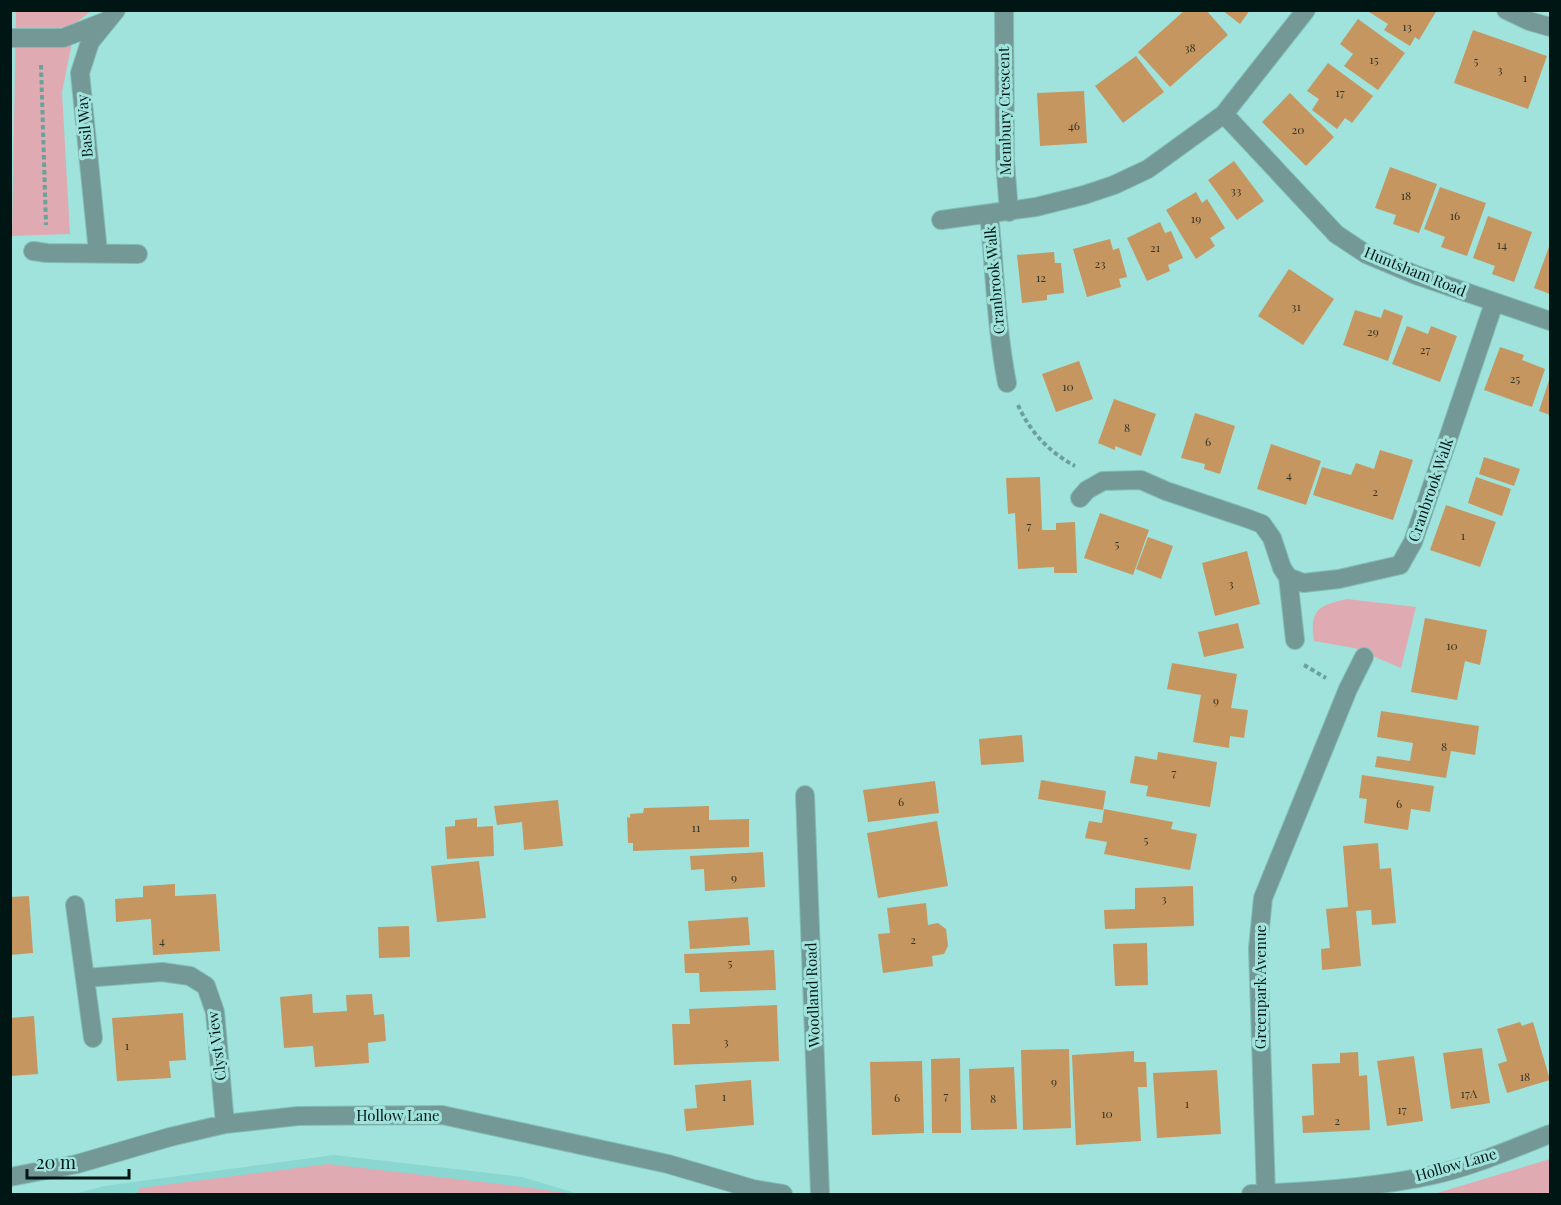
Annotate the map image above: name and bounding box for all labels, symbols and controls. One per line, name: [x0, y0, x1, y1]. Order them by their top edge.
house number: 13: [1402, 18, 1412, 34]
house number: 38: [1184, 39, 1196, 55]
street label: Membury Crescent: [993, 46, 1015, 175]
house number: 15: [1369, 51, 1379, 67]
house number: 5: [1474, 52, 1479, 68]
house number: 3: [1497, 61, 1503, 77]
house number: 1: [1523, 69, 1528, 85]
house number: 17: [1335, 84, 1345, 100]
street label: Basil Way: [71, 93, 97, 158]
house number: 46: [1068, 117, 1080, 133]
house number: 20: [1292, 121, 1304, 137]
house number: 33: [1231, 182, 1241, 198]
house number: 18: [1401, 187, 1411, 203]
house number: 16: [1450, 207, 1460, 223]
house number: 19: [1191, 210, 1201, 226]
street label: Cranbrook Walk: [979, 224, 1009, 335]
house number: 14: [1497, 236, 1507, 252]
house number: 21: [1150, 239, 1161, 255]
street label: Huntsham Road: [1361, 242, 1470, 301]
house number: 23: [1094, 255, 1106, 271]
house number: 12: [1036, 269, 1046, 285]
house number: 31: [1291, 298, 1301, 314]
house number: 29: [1367, 323, 1379, 339]
house number: 27: [1420, 341, 1430, 357]
house number: 25: [1510, 370, 1520, 386]
house number: 10: [1062, 378, 1074, 394]
house number: 8: [1124, 419, 1130, 435]
house number: 6: [1205, 433, 1211, 449]
street label: Cranbrook Walk: [1403, 434, 1457, 544]
house number: 4: [1286, 466, 1292, 482]
house number: 2: [1372, 483, 1378, 499]
house number: 7: [1027, 517, 1032, 533]
house number: 1: [1461, 527, 1466, 543]
house number: 5: [1115, 535, 1120, 551]
house number: 3: [1228, 575, 1234, 591]
house number: 10: [1446, 637, 1458, 653]
house number: 9: [1213, 692, 1219, 708]
house number: 8: [1441, 738, 1447, 754]
house number: 7: [1172, 764, 1177, 780]
house number: 6: [898, 793, 904, 809]
house number: 6: [1396, 795, 1402, 811]
house number: 11: [692, 819, 701, 835]
house number: 5: [1144, 831, 1149, 847]
house number: 9: [731, 869, 737, 885]
house number: 3: [1161, 890, 1167, 906]
street label: Greenpark Avenue: [1250, 925, 1270, 1049]
house number: 2: [910, 931, 916, 947]
house number: 4: [159, 932, 165, 948]
street label: Woodland Road: [800, 942, 824, 1049]
house number: 5: [728, 954, 733, 970]
street label: Clyst View: [202, 1010, 230, 1082]
house number: 3: [723, 1033, 729, 1049]
house number: 1: [125, 1037, 130, 1053]
house number: 18: [1520, 1068, 1530, 1084]
house number: 9: [1051, 1073, 1057, 1089]
house number: 17A: [1461, 1085, 1478, 1101]
house number: 7: [944, 1087, 949, 1103]
house number: 1: [722, 1088, 727, 1104]
house number: 6: [894, 1089, 900, 1105]
house number: 8: [990, 1090, 996, 1106]
house number: 1: [1185, 1095, 1190, 1111]
house number: 17: [1397, 1101, 1407, 1117]
street label: Hollow Lane: [356, 1105, 440, 1125]
house number: 10: [1101, 1105, 1113, 1121]
house number: 2: [1334, 1112, 1340, 1128]
scale bar: [27, 1142, 129, 1180]
street label: Hollow Lane: [1413, 1143, 1499, 1185]
text: 20 m: [36, 1150, 76, 1174]

